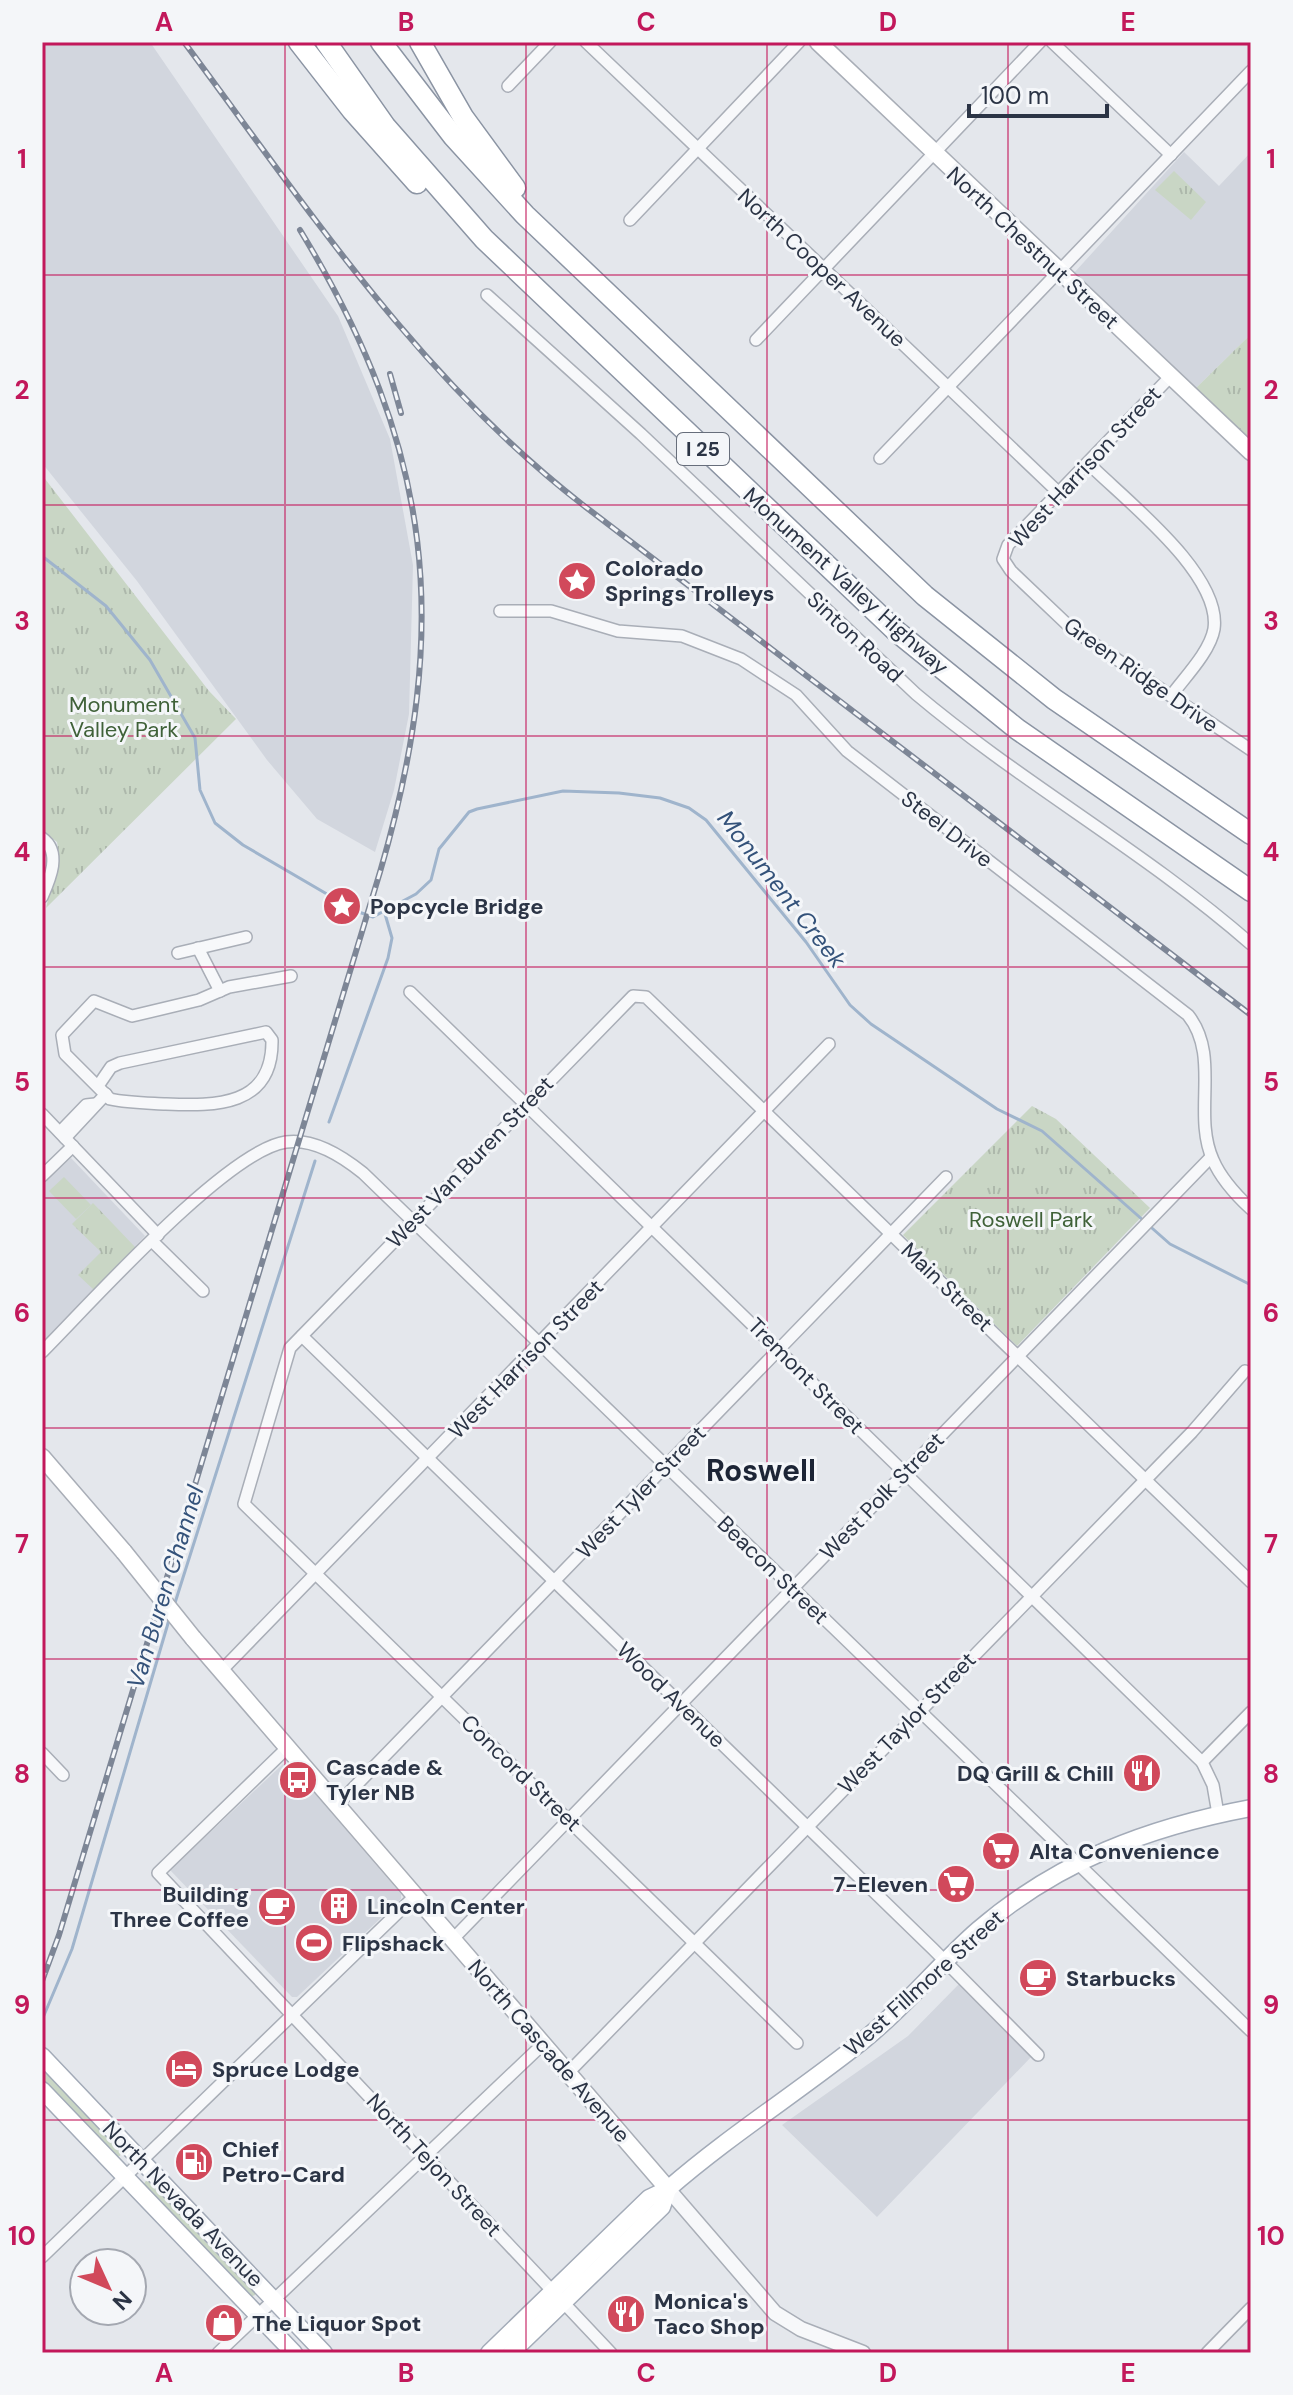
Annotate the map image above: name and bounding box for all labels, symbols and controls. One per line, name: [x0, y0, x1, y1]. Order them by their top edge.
text: A: [155, 5, 173, 39]
text: B: [398, 5, 414, 39]
text: C: [636, 5, 656, 39]
text: D: [879, 5, 897, 39]
text: E: [1120, 5, 1136, 39]
scale bar: [969, 68, 1107, 118]
text: 100 m: [981, 80, 1049, 111]
text: 1: [17, 142, 27, 176]
text: 1: [1266, 142, 1276, 176]
street label: North Chestnut Street: [941, 160, 1125, 336]
street label: North Cooper Avenue: [732, 182, 912, 354]
text: 2: [14, 373, 30, 407]
text: 2: [1263, 373, 1279, 407]
street label: West Harrison Street: [1002, 380, 1168, 554]
road number: I 25: [677, 433, 729, 465]
street label: Monument Valley Highway: [737, 481, 955, 681]
place label: Colorado Springs Trolleys: [605, 554, 775, 608]
place icon: Colorado Springs Trolleys: [556, 560, 598, 602]
street label: Sinton Road: [801, 585, 909, 689]
text: 3: [14, 604, 30, 638]
text: 3: [1263, 604, 1279, 638]
street label: Green Ridge Drive: [1058, 611, 1224, 739]
park label: Monument Valley Park: [69, 690, 179, 744]
street label: Steel Drive: [895, 784, 999, 874]
water label: Monument Creek: [711, 804, 854, 975]
text: 4: [14, 835, 30, 869]
text: 4: [1263, 835, 1279, 869]
place icon: Popcycle Bridge: [321, 885, 363, 927]
place label: Popcycle Bridge: [370, 892, 544, 921]
text: 5: [14, 1065, 30, 1099]
text: 5: [1263, 1065, 1279, 1099]
street label: West Van Buren Street: [380, 1070, 560, 1254]
park label: Roswell Park: [969, 1205, 1093, 1234]
street label: Main Street: [895, 1236, 999, 1338]
street label: West Harrison Street: [442, 1273, 610, 1445]
text: 6: [14, 1296, 30, 1330]
text: 6: [1263, 1296, 1279, 1330]
street label: Tremont Street: [742, 1312, 870, 1440]
street label: West Tyler Street: [570, 1419, 712, 1565]
street label: West Polk Street: [814, 1426, 950, 1566]
district label: Roswell: [706, 1451, 816, 1490]
water label: Van Buren Channel: [119, 1481, 211, 1692]
street label: Beacon Street: [711, 1509, 835, 1631]
text: 7: [15, 1527, 29, 1561]
text: 7: [1264, 1527, 1278, 1561]
street label: Wood Avenue: [610, 1636, 732, 1754]
street label: West Taylor Street: [832, 1646, 982, 1800]
street label: Concord Street: [455, 1708, 587, 1838]
restaurant icon: DQ Grill & Chill: [1121, 1752, 1163, 1794]
place label: Cascade & Tyler NB: [326, 1753, 443, 1807]
text: 8: [14, 1757, 30, 1791]
text: 8: [1263, 1757, 1279, 1791]
bus stop icon: Cascade & Tyler NB: [277, 1759, 319, 1801]
place label: DQ Grill & Chill: [957, 1759, 1114, 1788]
supermarket icon: Alta Convenience: [980, 1830, 1022, 1872]
place label: Alta Convenience: [1029, 1837, 1219, 1866]
supermarket icon: 7-Eleven: [935, 1863, 977, 1905]
place label: 7-Eleven: [834, 1870, 928, 1899]
place label: Building Three Coffee: [110, 1880, 249, 1934]
building icon: Lincoln Center: [318, 1885, 360, 1927]
cafe icon: Building Three Coffee: [256, 1886, 298, 1928]
place label: Lincoln Center: [367, 1892, 525, 1921]
street label: West Fillmore Street: [838, 1903, 1010, 2063]
sports icon: Flipshack: [293, 1922, 335, 1964]
place label: Flipshack: [342, 1929, 445, 1958]
street label: North Cascade Avenue: [461, 1953, 637, 2149]
cafe icon: Starbucks: [1017, 1957, 1059, 1999]
place label: Starbucks: [1066, 1964, 1176, 1993]
text: 9: [14, 1988, 30, 2022]
text: 9: [1263, 1988, 1279, 2022]
hotel icon: Spruce Lodge: [163, 2048, 205, 2090]
place label: Spruce Lodge: [212, 2055, 360, 2084]
street label: North Tejon Street: [360, 2087, 508, 2243]
street label: North Nevada Avenue: [96, 2115, 270, 2293]
place label: Chief Petro-Card: [222, 2135, 345, 2189]
fuel station icon: Chief Petro-Card: [173, 2141, 215, 2183]
text: 10: [8, 2219, 36, 2253]
text: 10: [1257, 2219, 1285, 2253]
north arrow: [68, 2247, 148, 2327]
text: N: [106, 2285, 138, 2316]
place label: Monica's Taco Shop: [654, 2287, 765, 2341]
restaurant icon: Monica's Taco Shop: [605, 2293, 647, 2335]
shop icon: The Liquor Spot: [203, 2302, 245, 2344]
place label: The Liquor Spot: [252, 2309, 421, 2338]
text: A: [155, 2356, 173, 2390]
text: B: [398, 2356, 414, 2390]
text: C: [636, 2356, 656, 2390]
text: D: [879, 2356, 897, 2390]
text: E: [1120, 2356, 1136, 2390]

